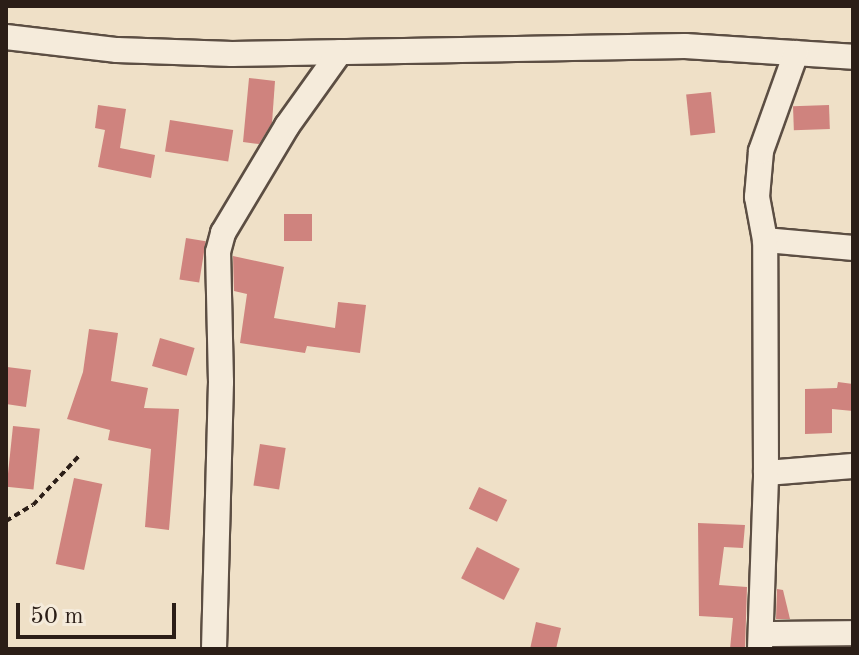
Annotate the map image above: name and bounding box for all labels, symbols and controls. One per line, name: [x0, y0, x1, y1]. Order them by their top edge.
scale bar: [20, 587, 180, 637]
text: 50 m: [30, 605, 84, 629]

